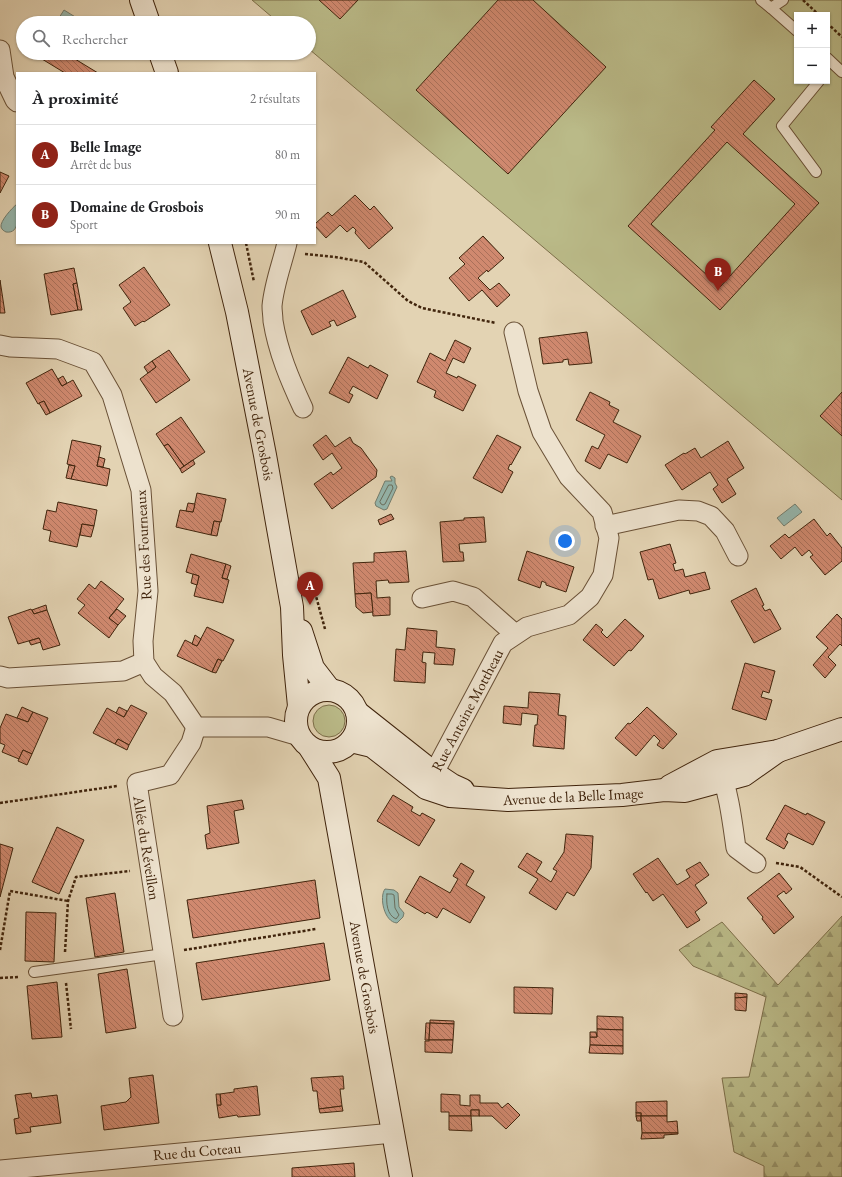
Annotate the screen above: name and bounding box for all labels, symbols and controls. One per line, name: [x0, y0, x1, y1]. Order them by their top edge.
map controls: [794, 12, 830, 84]
button: +: [794, 12, 830, 48]
search box: [16, 16, 316, 60]
icon: search: [30, 27, 52, 49]
text: Rechercher: [62, 29, 128, 48]
button: −: [794, 48, 830, 84]
text: À proximité: [32, 87, 118, 109]
text: 2 résultats: [250, 90, 300, 107]
text: Belle Image: [70, 137, 142, 156]
text: A: [40, 146, 50, 163]
text: 80 m: [275, 146, 300, 163]
text: Arrêt de bus: [70, 156, 131, 173]
text: Domaine de Grosbois: [70, 197, 203, 216]
text: B: [41, 206, 49, 223]
text: 90 m: [275, 206, 300, 223]
text: Sport: [70, 216, 98, 233]
pin: B: [705, 258, 731, 291]
street label: Avenue de Grosbois: [239, 365, 279, 482]
street label: Rue des Fourneaux: [131, 489, 155, 601]
your location: [555, 531, 575, 551]
pin: A: [297, 572, 323, 605]
street label: Rue Antoine Mottheau: [427, 645, 507, 774]
street label: Avenue de la Belle Image: [501, 783, 644, 809]
street label: Allée du Réveillon: [129, 793, 165, 902]
street label: Avenue de Grosbois: [346, 918, 384, 1035]
street label: Rue du Coteau: [152, 1138, 242, 1164]

